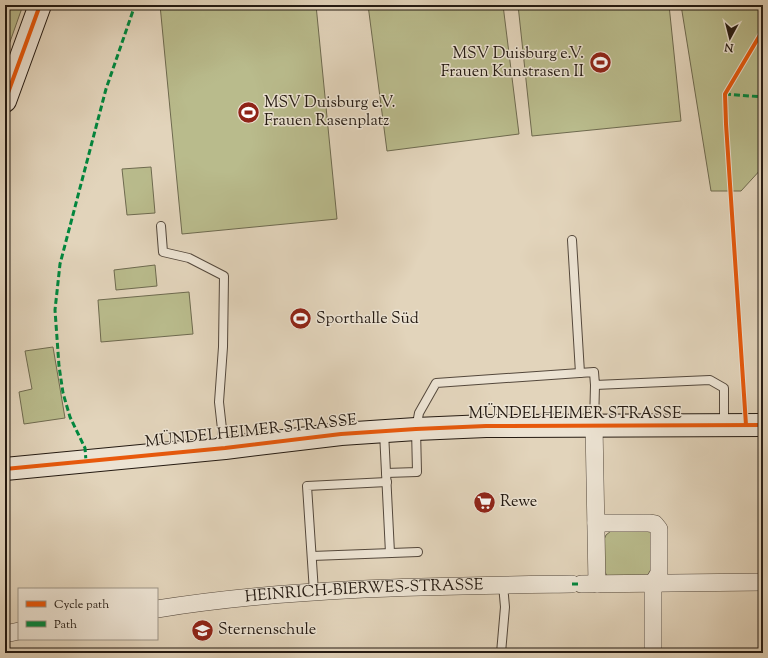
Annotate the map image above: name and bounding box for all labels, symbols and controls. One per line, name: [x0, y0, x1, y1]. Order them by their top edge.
north arrow: [710, 18, 750, 58]
text: N: [723, 38, 735, 56]
place label: MSV Duisburg e.V. Frauen Kunstrasen II: [441, 43, 584, 84]
sports icon: MSV Duisburg e.V. Frauen Kunstrasen II: [587, 50, 613, 76]
place label: MSV Duisburg e.V. Frauen Rasenplatz: [264, 92, 395, 133]
sports icon: MSV Duisburg e.V. Frauen Rasenplatz: [235, 99, 261, 125]
sports icon: Sporthalle Süd: [288, 306, 314, 332]
place label: Sporthalle Süd: [316, 308, 419, 331]
street label: MÜNDELHEIMER STRASSE: [468, 403, 682, 426]
street label: MÜNDELHEIMER STRASSE: [144, 409, 358, 455]
supermarket icon: Rewe: [472, 489, 498, 515]
place label: Rewe: [500, 491, 537, 514]
street label: HEINRICH-BIERWES-STRASSE: [244, 574, 484, 609]
legend: [18, 588, 158, 640]
text: Cycle path: [54, 596, 109, 614]
text: Path: [54, 616, 77, 634]
school or university icon: Sternenschule: [190, 617, 216, 643]
place label: Sternenschule: [218, 619, 316, 642]

